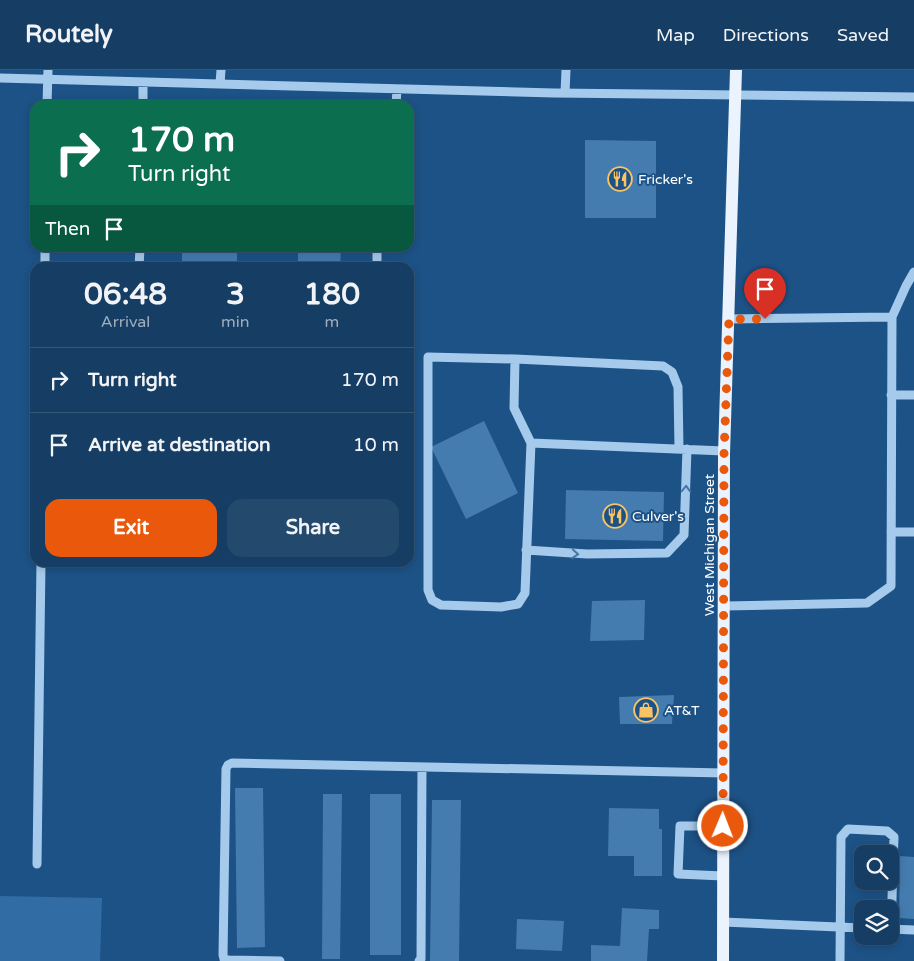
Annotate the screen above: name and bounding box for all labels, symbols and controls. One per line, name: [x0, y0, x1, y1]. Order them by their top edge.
text: Routely: [25, 20, 113, 49]
text: Map: [656, 24, 695, 46]
text: Directions: [723, 24, 809, 46]
text: Saved: [837, 24, 889, 46]
text: 170 m: [128, 119, 235, 161]
icon: right: [45, 120, 110, 185]
text: Turn right: [128, 161, 230, 187]
restaurant icon: Fricker's: [607, 166, 633, 192]
place label: Fricker's: [638, 171, 693, 188]
icon: arrive: [100, 215, 128, 243]
text: Then: [45, 218, 90, 240]
pin: [744, 268, 786, 319]
icon: arrive: [751, 275, 779, 303]
text: 06:48: [84, 276, 167, 313]
text: 3: [226, 276, 245, 313]
text: 180: [304, 276, 360, 313]
text: Arrival: [101, 312, 150, 332]
text: min: [221, 312, 250, 332]
text: m: [324, 312, 339, 332]
icon: right: [45, 366, 73, 394]
text: Turn right: [88, 369, 176, 391]
text: 170 m: [341, 369, 399, 391]
icon: arrive: [45, 431, 73, 459]
text: Arrive at destination: [88, 434, 271, 456]
text: 10 m: [353, 434, 399, 456]
street label: West Michigan Street: [701, 473, 718, 616]
one-way arrow: [680, 485, 691, 493]
button: Exit: [45, 499, 217, 557]
button: Share: [227, 499, 399, 557]
restaurant icon: Culver's: [602, 503, 628, 529]
place label: Culver's: [632, 508, 684, 525]
one-way arrow: [571, 548, 579, 559]
shop icon: AT&T: [633, 697, 659, 723]
place label: AT&T: [664, 702, 700, 719]
position arrow: [696, 799, 748, 851]
map controls: [854, 845, 899, 945]
button: search: [854, 845, 899, 890]
button: layers: [854, 900, 899, 945]

